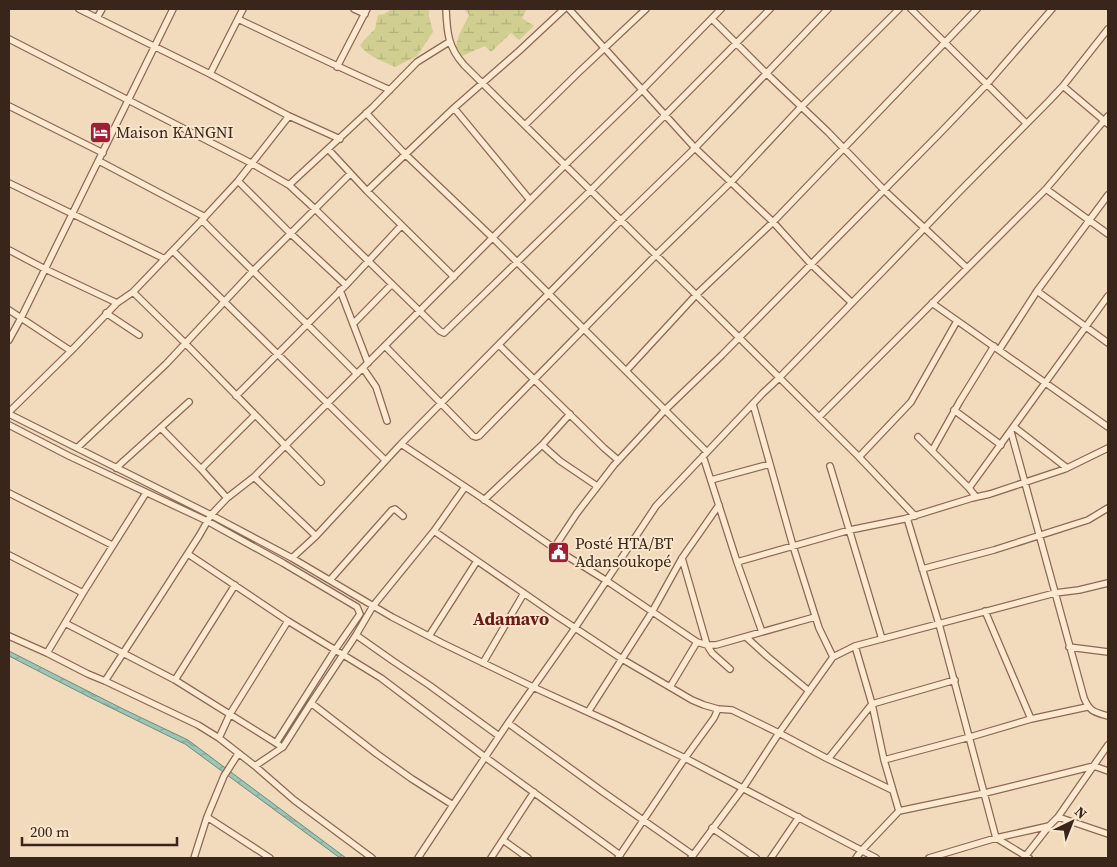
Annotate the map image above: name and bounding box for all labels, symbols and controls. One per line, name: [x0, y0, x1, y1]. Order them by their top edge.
hotel icon: Maison KANGNI: [88, 120, 112, 144]
place label: Maison KANGNI: [116, 121, 233, 143]
place label: Posté HTA/BT Adansoukopé: [575, 532, 674, 572]
public building icon: Posté HTA/BT Adansoukopé: [547, 540, 571, 564]
district label: Adamavo: [473, 606, 549, 631]
north arrow: [1047, 797, 1097, 847]
text: N: [1070, 802, 1091, 823]
scale bar: [22, 814, 178, 846]
text: 200 m: [30, 821, 70, 842]

